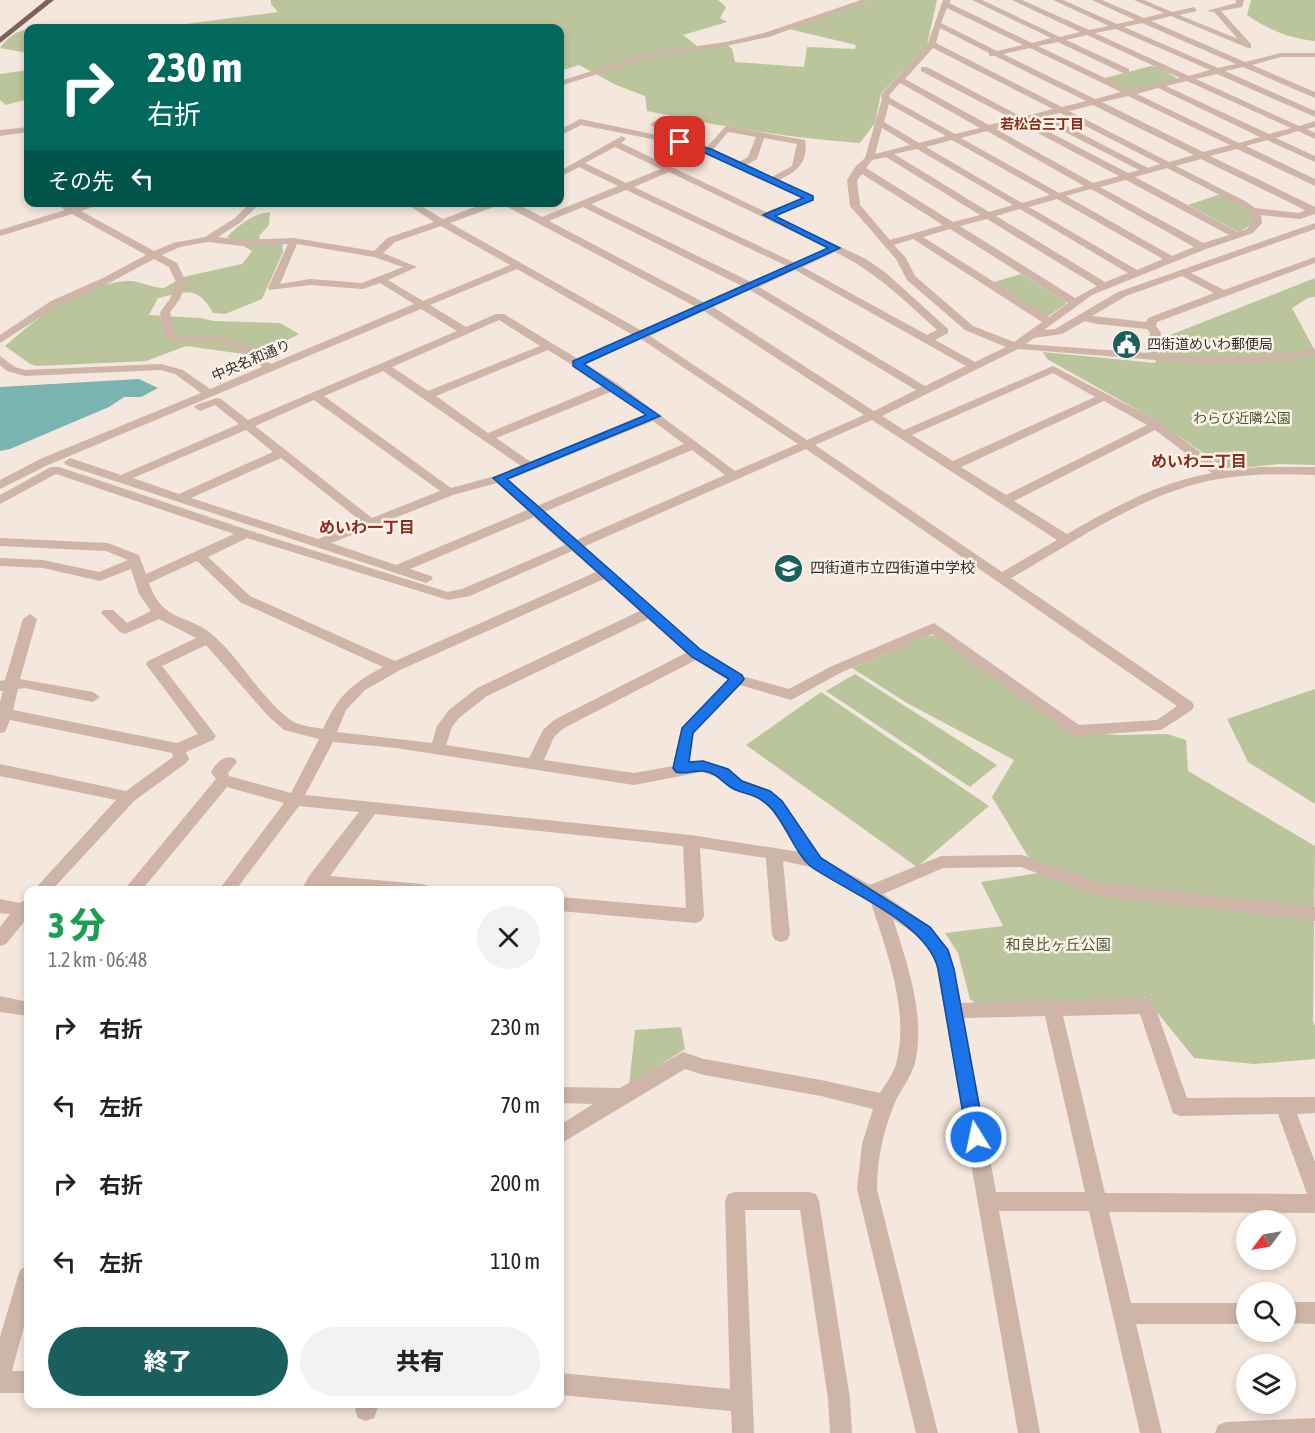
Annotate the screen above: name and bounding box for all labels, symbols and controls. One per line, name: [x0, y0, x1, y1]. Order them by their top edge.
text: 230 m: [147, 43, 242, 91]
icon: right: [48, 48, 126, 126]
text: 右折: [147, 99, 201, 130]
pin: [654, 116, 705, 167]
district label: 若松台三丁目: [1000, 116, 1084, 132]
icon: arrive: [663, 125, 696, 158]
icon: left: [126, 162, 159, 195]
text: その先: [48, 168, 114, 194]
public building icon: 四街道めいわ郵便局: [1110, 328, 1142, 360]
street label: 中央名和通り: [209, 336, 293, 384]
place label: 四街道めいわ郵便局: [1147, 336, 1273, 352]
park label: わらび近隣公園: [1193, 410, 1291, 426]
district label: めいわ二丁目: [1151, 452, 1247, 470]
district label: めいわ一丁目: [319, 518, 415, 536]
school or university icon: 四街道市立四街道中学校: [773, 552, 805, 584]
place label: 四街道市立四街道中学校: [810, 559, 975, 576]
text: 3 分: [48, 904, 106, 946]
button: close: [477, 906, 540, 969]
park label: 和良比ヶ丘公園: [1005, 936, 1111, 953]
text: 1.2 km · 06:48: [48, 948, 147, 971]
icon: right: [48, 1011, 81, 1044]
text: 230 m: [490, 1014, 540, 1040]
text: 右折: [99, 1016, 143, 1042]
icon: left: [48, 1089, 81, 1122]
text: 70 m: [500, 1092, 540, 1118]
text: 左折: [99, 1094, 143, 1120]
position arrow: [944, 1105, 1008, 1169]
icon: right: [48, 1167, 81, 1200]
text: 200 m: [490, 1170, 540, 1196]
text: 右折: [99, 1172, 143, 1198]
north arrow: [1236, 1210, 1296, 1270]
map controls: [1236, 1210, 1296, 1414]
icon: left: [48, 1245, 81, 1278]
text: 110 m: [490, 1248, 540, 1274]
text: 左折: [99, 1250, 143, 1276]
button: search: [1236, 1282, 1296, 1342]
button: 終了: [48, 1327, 288, 1396]
button: 共有: [300, 1327, 540, 1396]
button: layers: [1236, 1354, 1296, 1414]

